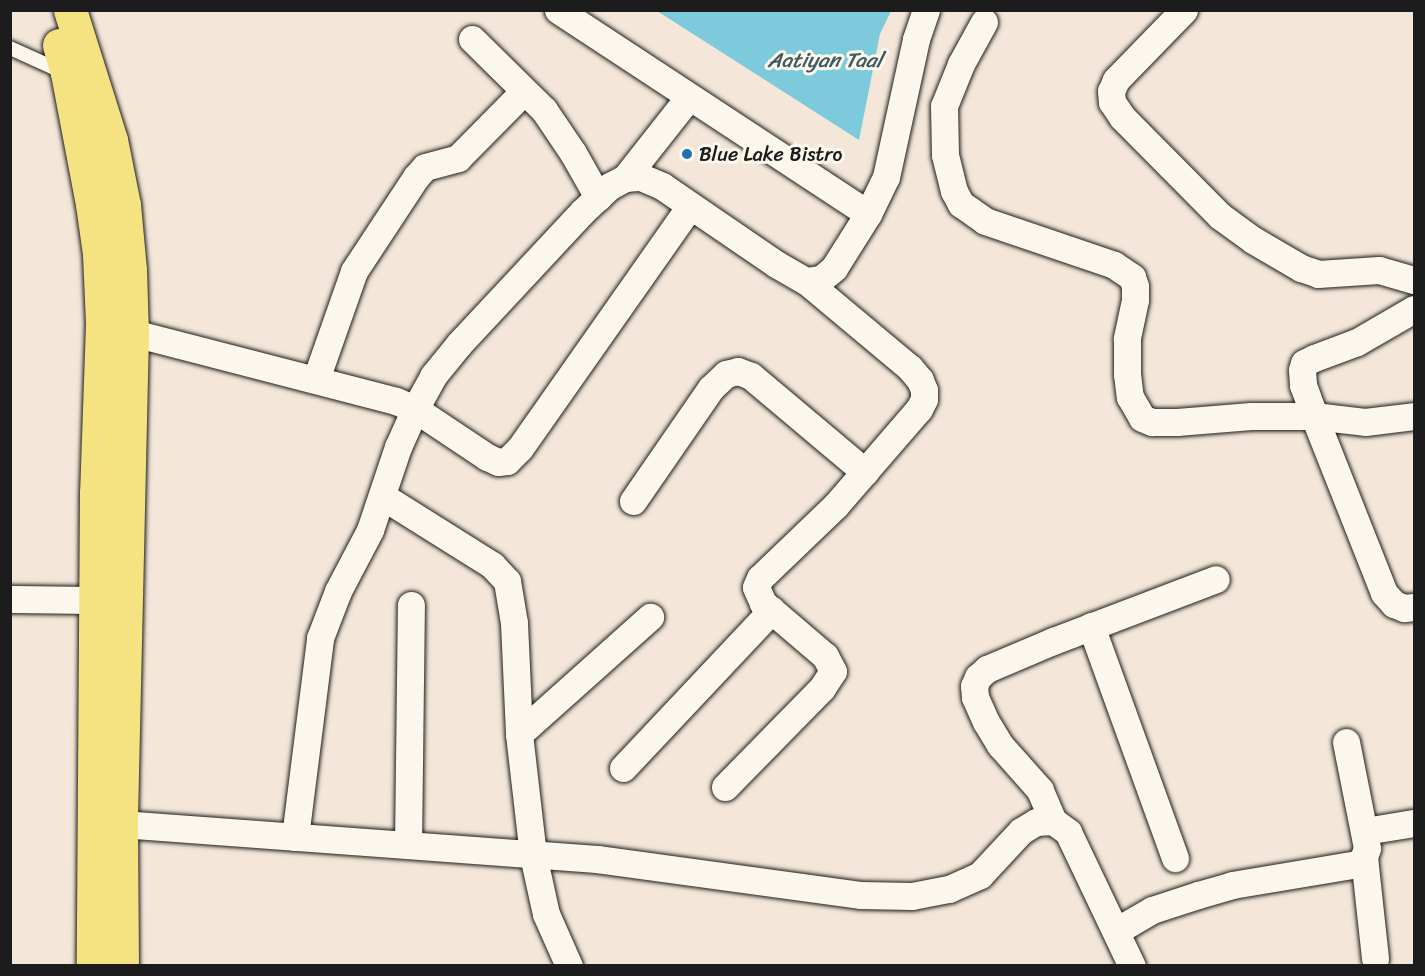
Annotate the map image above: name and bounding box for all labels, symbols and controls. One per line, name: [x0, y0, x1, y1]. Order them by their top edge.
water label: Aatiyan Taal: [768, 47, 882, 73]
place label: Blue Lake Bistro: [699, 142, 843, 166]
marker: Blue Lake Bistro: [680, 147, 694, 161]

